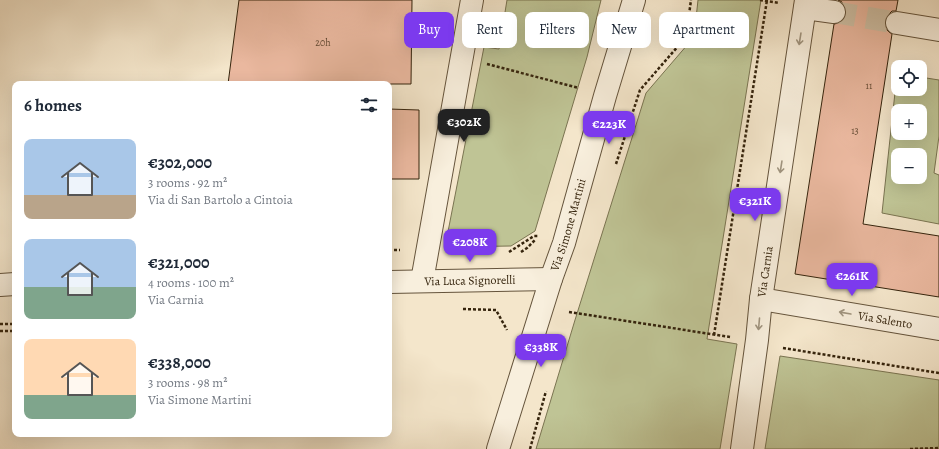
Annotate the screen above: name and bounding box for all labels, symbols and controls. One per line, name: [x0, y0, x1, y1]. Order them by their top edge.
chip: Buy: [404, 12, 454, 48]
chip: Rent: [462, 12, 517, 48]
chip: Filters: [525, 12, 589, 48]
chip: New: [597, 12, 651, 48]
chip: Apartment: [659, 12, 749, 48]
one-way arrow: [796, 32, 804, 45]
house number: 20h: [315, 36, 331, 49]
map controls: [891, 60, 927, 184]
button: locate: [891, 60, 927, 96]
house number: 11: [866, 79, 873, 92]
text: 6 homes: [24, 94, 82, 117]
icon: filters: [358, 94, 380, 116]
button: +: [891, 104, 927, 140]
pin: €302K: [436, 109, 492, 143]
pin: €223K: [581, 111, 637, 145]
text: €302K: [447, 113, 481, 130]
text: €223K: [592, 115, 626, 132]
house number: 13: [851, 124, 859, 137]
button: −: [891, 148, 927, 184]
text: €302,000: [148, 151, 212, 174]
icon: home: [56, 155, 104, 203]
one-way arrow: [777, 160, 785, 173]
text: 3 rooms · 92 m²: [148, 174, 227, 191]
street label: Via Simone Martini: [546, 177, 590, 274]
pin: €321K: [727, 188, 783, 222]
text: Via di San Bartolo a Cintoia: [148, 191, 293, 208]
text: €321K: [739, 192, 771, 209]
pin: €208K: [442, 229, 498, 263]
text: €208K: [452, 233, 488, 250]
street label: Via Carnia: [753, 244, 777, 299]
text: €321,000: [148, 251, 210, 274]
icon: home: [56, 255, 104, 303]
pin: €261K: [824, 263, 880, 297]
text: €261K: [835, 267, 869, 284]
street label: Via Luca Signorelli: [423, 272, 516, 289]
text: 4 rooms · 100 m²: [148, 274, 234, 291]
text: Via Carnia: [148, 291, 204, 308]
street label: Via Salento: [856, 307, 914, 332]
one-way arrow: [839, 309, 852, 317]
one-way arrow: [755, 317, 762, 330]
pin: €338K: [513, 334, 569, 368]
text: €338K: [524, 338, 558, 355]
text: €338,000: [148, 351, 211, 374]
icon: home: [56, 355, 104, 403]
text: 3 rooms · 98 m²: [148, 374, 227, 391]
text: Via Simone Martini: [148, 391, 252, 408]

